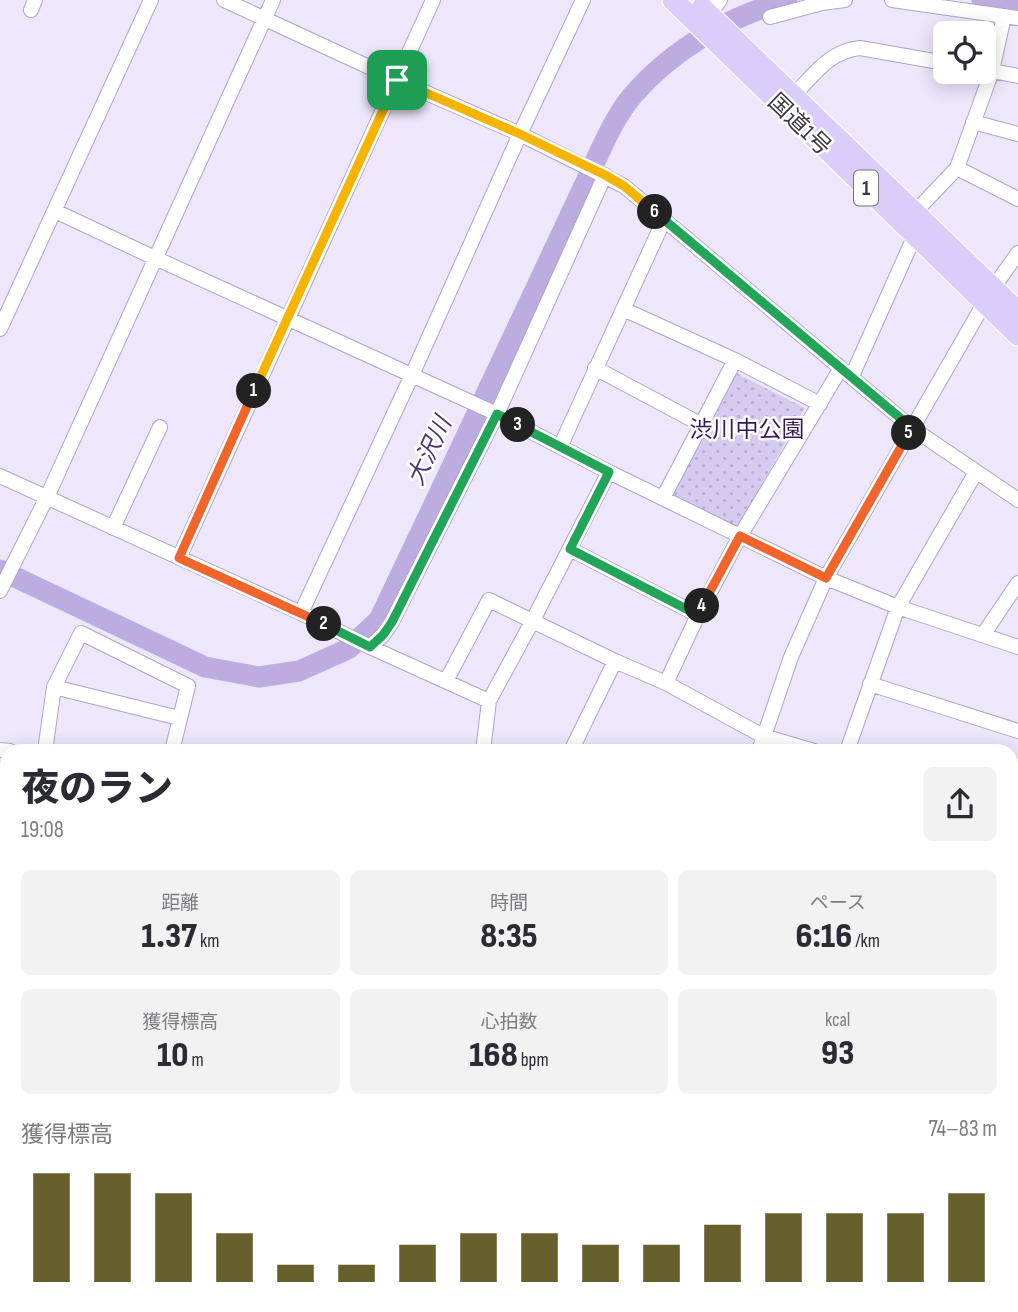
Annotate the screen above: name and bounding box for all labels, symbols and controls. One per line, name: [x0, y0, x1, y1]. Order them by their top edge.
map controls: [933, 21, 996, 84]
button: locate: [933, 21, 996, 84]
pin: [367, 50, 427, 110]
icon: arrive: [378, 61, 416, 99]
street label: 国道1号: [762, 88, 837, 162]
road number: 1: [854, 170, 878, 206]
pin: 6: [638, 194, 672, 230]
text: 6: [650, 200, 659, 223]
pin: 1: [236, 374, 272, 408]
text: 1: [250, 379, 257, 402]
pin: 3: [500, 408, 536, 442]
water label: 大沢川: [401, 410, 459, 490]
text: 3: [513, 413, 522, 436]
park label: 渋川中公園: [690, 416, 805, 444]
pin: 5: [892, 416, 926, 450]
text: 5: [904, 421, 913, 444]
pin: 4: [684, 588, 720, 624]
text: 4: [697, 594, 706, 617]
pin: 2: [306, 606, 342, 642]
text: 2: [319, 612, 328, 635]
text: 夜のラン: [21, 767, 173, 812]
button: share: [923, 767, 997, 841]
text: 19:08: [21, 816, 64, 844]
text: 距離: [161, 892, 199, 915]
text: 時間: [490, 892, 528, 915]
text: ペース: [810, 892, 866, 915]
text: 1.37: [141, 915, 197, 958]
text: 8:35: [480, 915, 538, 958]
text: 6:16: [795, 915, 852, 958]
text: km: [197, 930, 219, 953]
text: /km: [852, 930, 880, 953]
text: kcal: [825, 1009, 850, 1032]
text: 獲得標高: [142, 1011, 218, 1034]
text: 心拍数: [480, 1011, 538, 1034]
text: 93: [821, 1032, 854, 1075]
text: 10: [157, 1034, 188, 1077]
text: 168: [469, 1034, 518, 1077]
text: m: [188, 1049, 204, 1072]
text: bpm: [518, 1049, 549, 1072]
text: 74–83 m: [928, 1115, 997, 1143]
text: 獲得標高: [21, 1121, 113, 1149]

